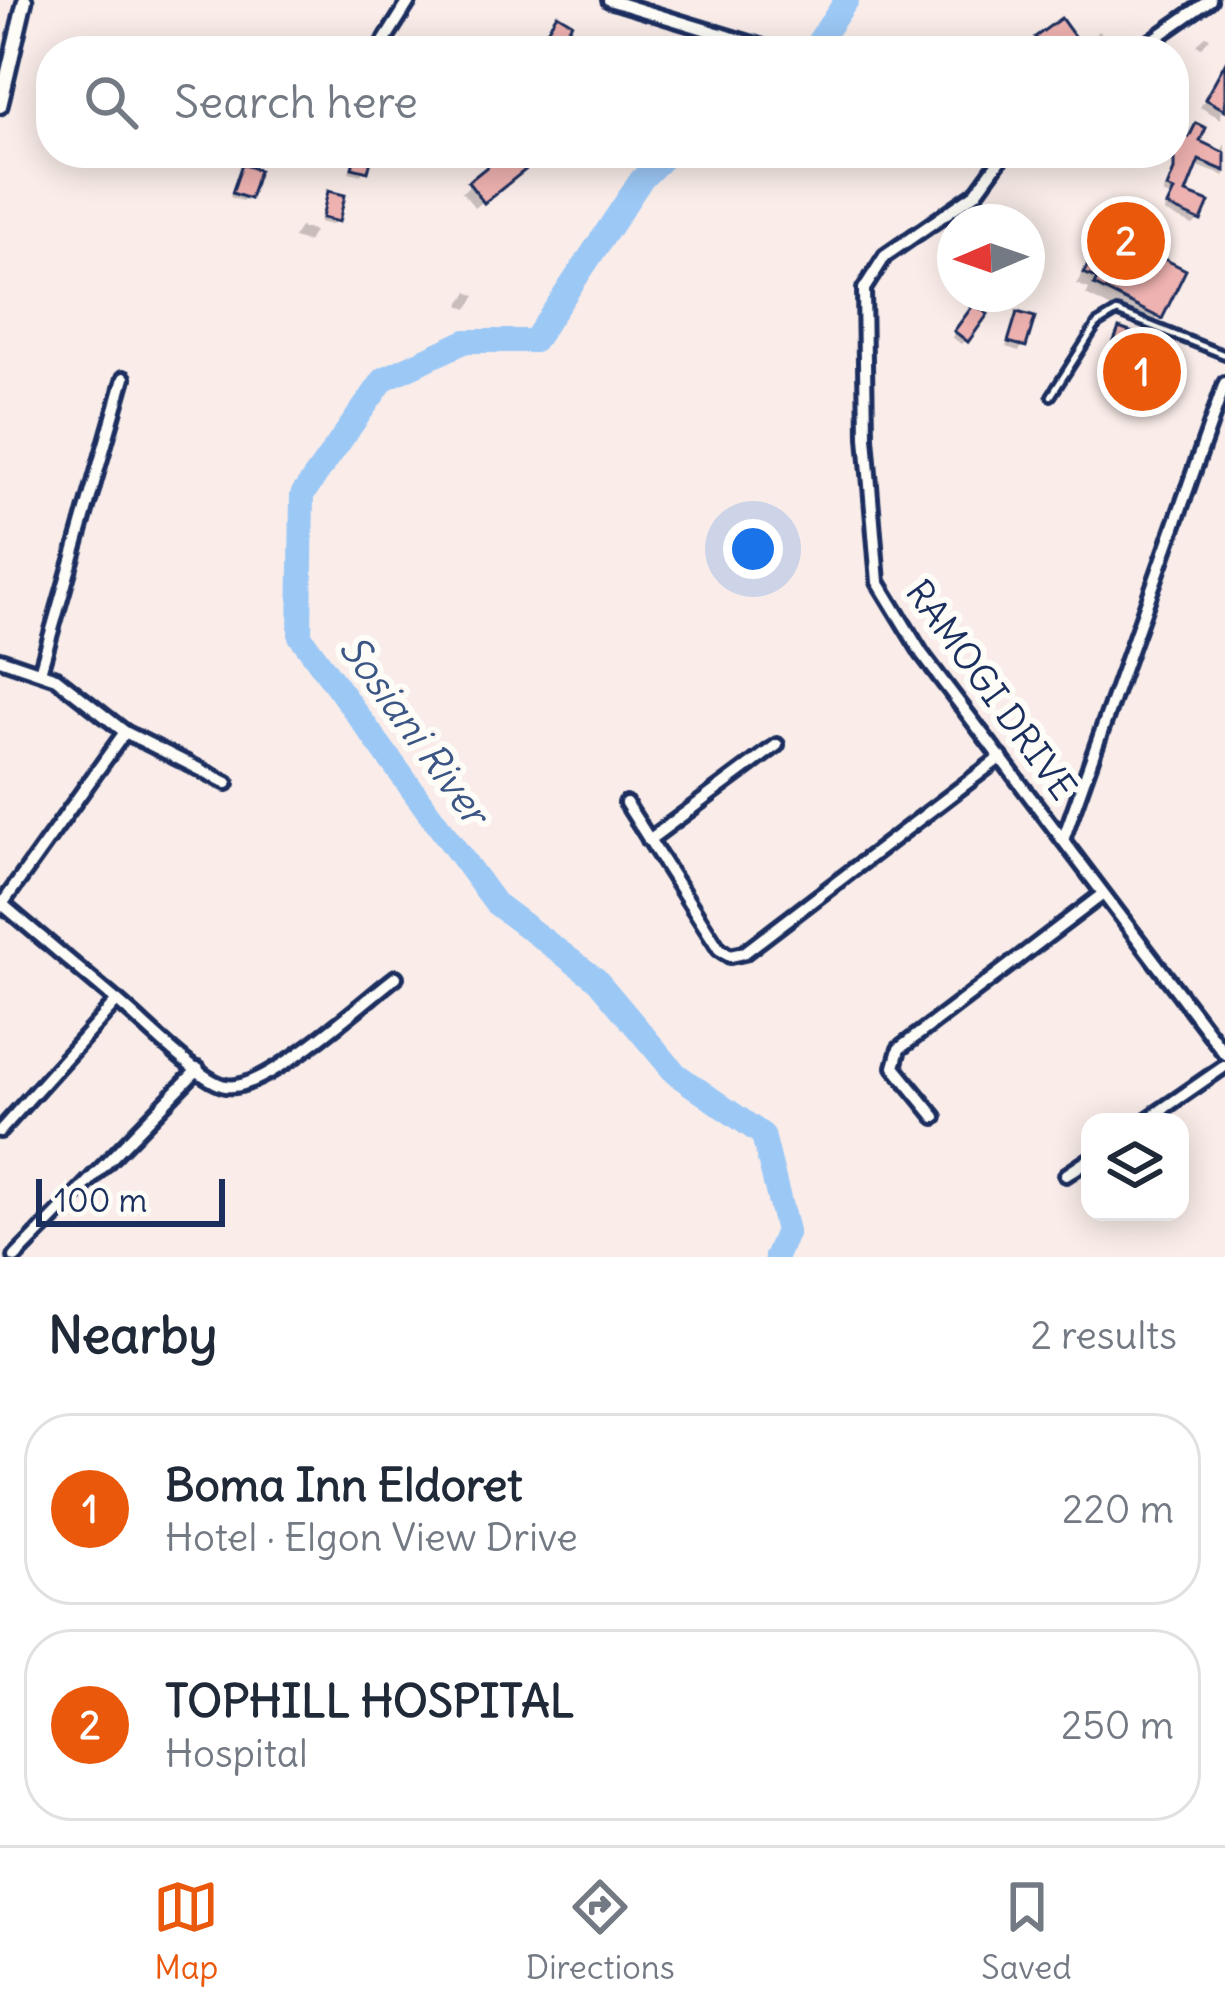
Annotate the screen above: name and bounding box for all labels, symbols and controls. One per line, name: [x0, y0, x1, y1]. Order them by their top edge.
search box: [36, 36, 1189, 168]
icon: search: [78, 69, 144, 135]
text: Search here: [174, 74, 418, 130]
pin: 2: [1087, 196, 1165, 286]
north arrow: [937, 204, 1045, 312]
pin: 1: [1103, 327, 1181, 417]
your location: [723, 519, 783, 579]
street label: RAMOGI DRIVE: [896, 571, 1086, 809]
water label: Sosiani River: [329, 626, 502, 838]
map controls: [1081, 1113, 1189, 1221]
button: layers: [1081, 1113, 1189, 1221]
scale bar: [36, 1173, 225, 1226]
text: 100 m: [54, 1179, 147, 1221]
text: Nearby: [48, 1303, 217, 1367]
text: 2 results: [1030, 1311, 1177, 1360]
text: Boma Inn Eldoret: [165, 1457, 522, 1513]
text: 1: [82, 1485, 98, 1534]
text: 220 m: [1062, 1485, 1174, 1534]
text: Hotel · Elgon View Drive: [165, 1513, 578, 1562]
text: TOPHILL HOSPITAL: [165, 1673, 574, 1729]
text: 2: [79, 1701, 101, 1750]
text: 250 m: [1061, 1701, 1174, 1750]
text: Hospital: [165, 1729, 308, 1778]
tab: Map: [153, 1874, 219, 1988]
tab: Directions: [526, 1874, 675, 1988]
tab: Saved: [981, 1874, 1072, 1988]

